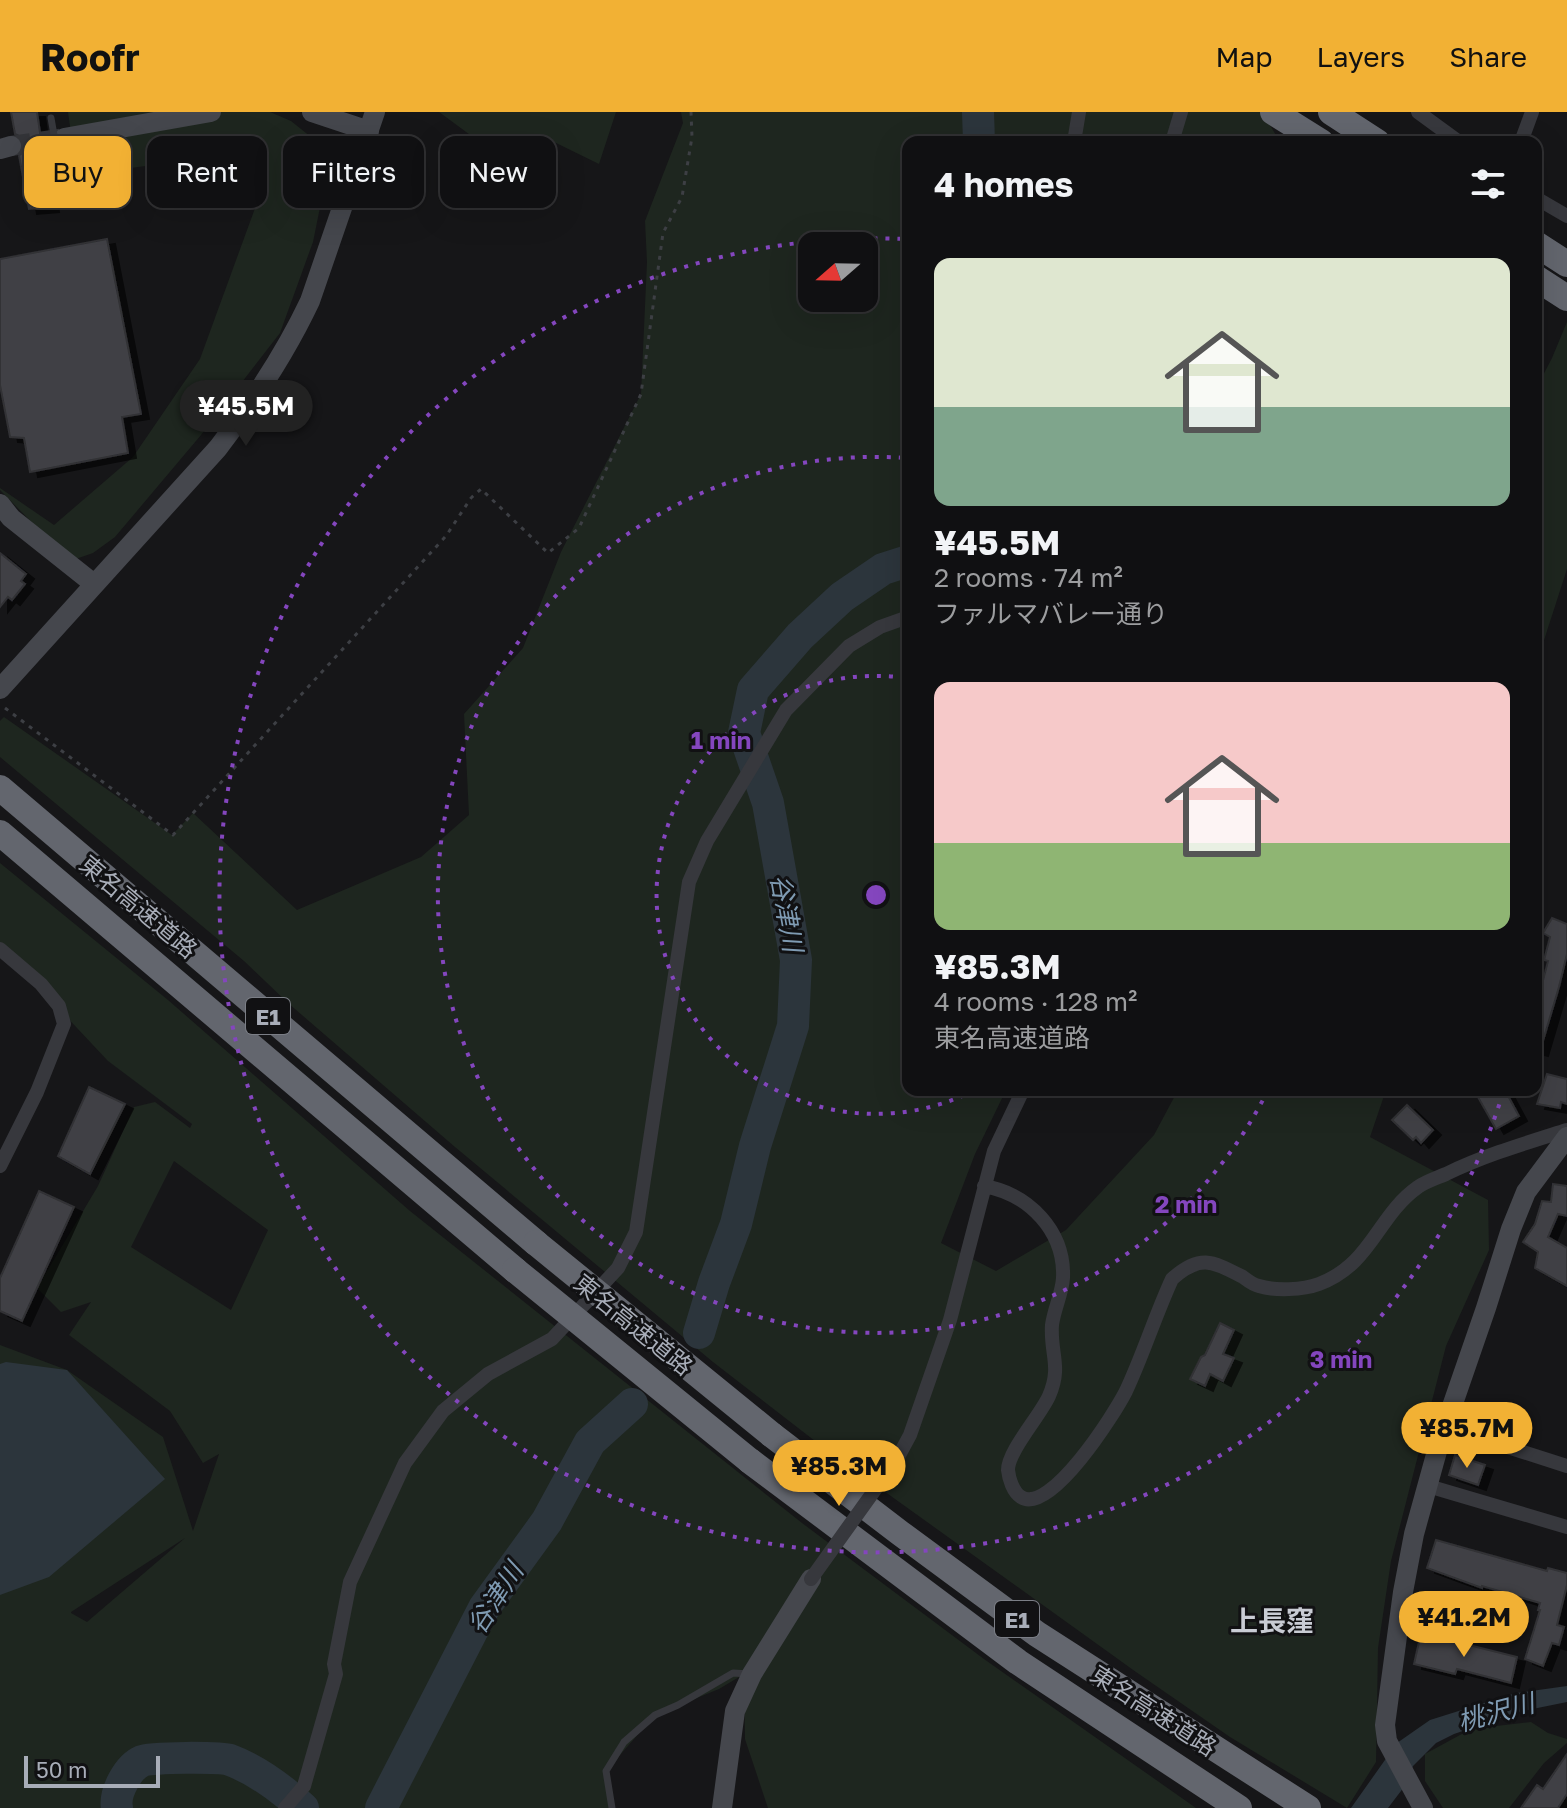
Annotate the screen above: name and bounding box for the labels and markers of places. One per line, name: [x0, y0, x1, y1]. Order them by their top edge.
pin: ¥45.5M: [181, 380, 311, 448]
centre of rings: [862, 881, 890, 909]
pin: ¥85.7M: [1402, 1402, 1532, 1470]
pin: ¥85.3M: [774, 1440, 904, 1508]
pin: ¥41.2M: [1399, 1591, 1529, 1659]

